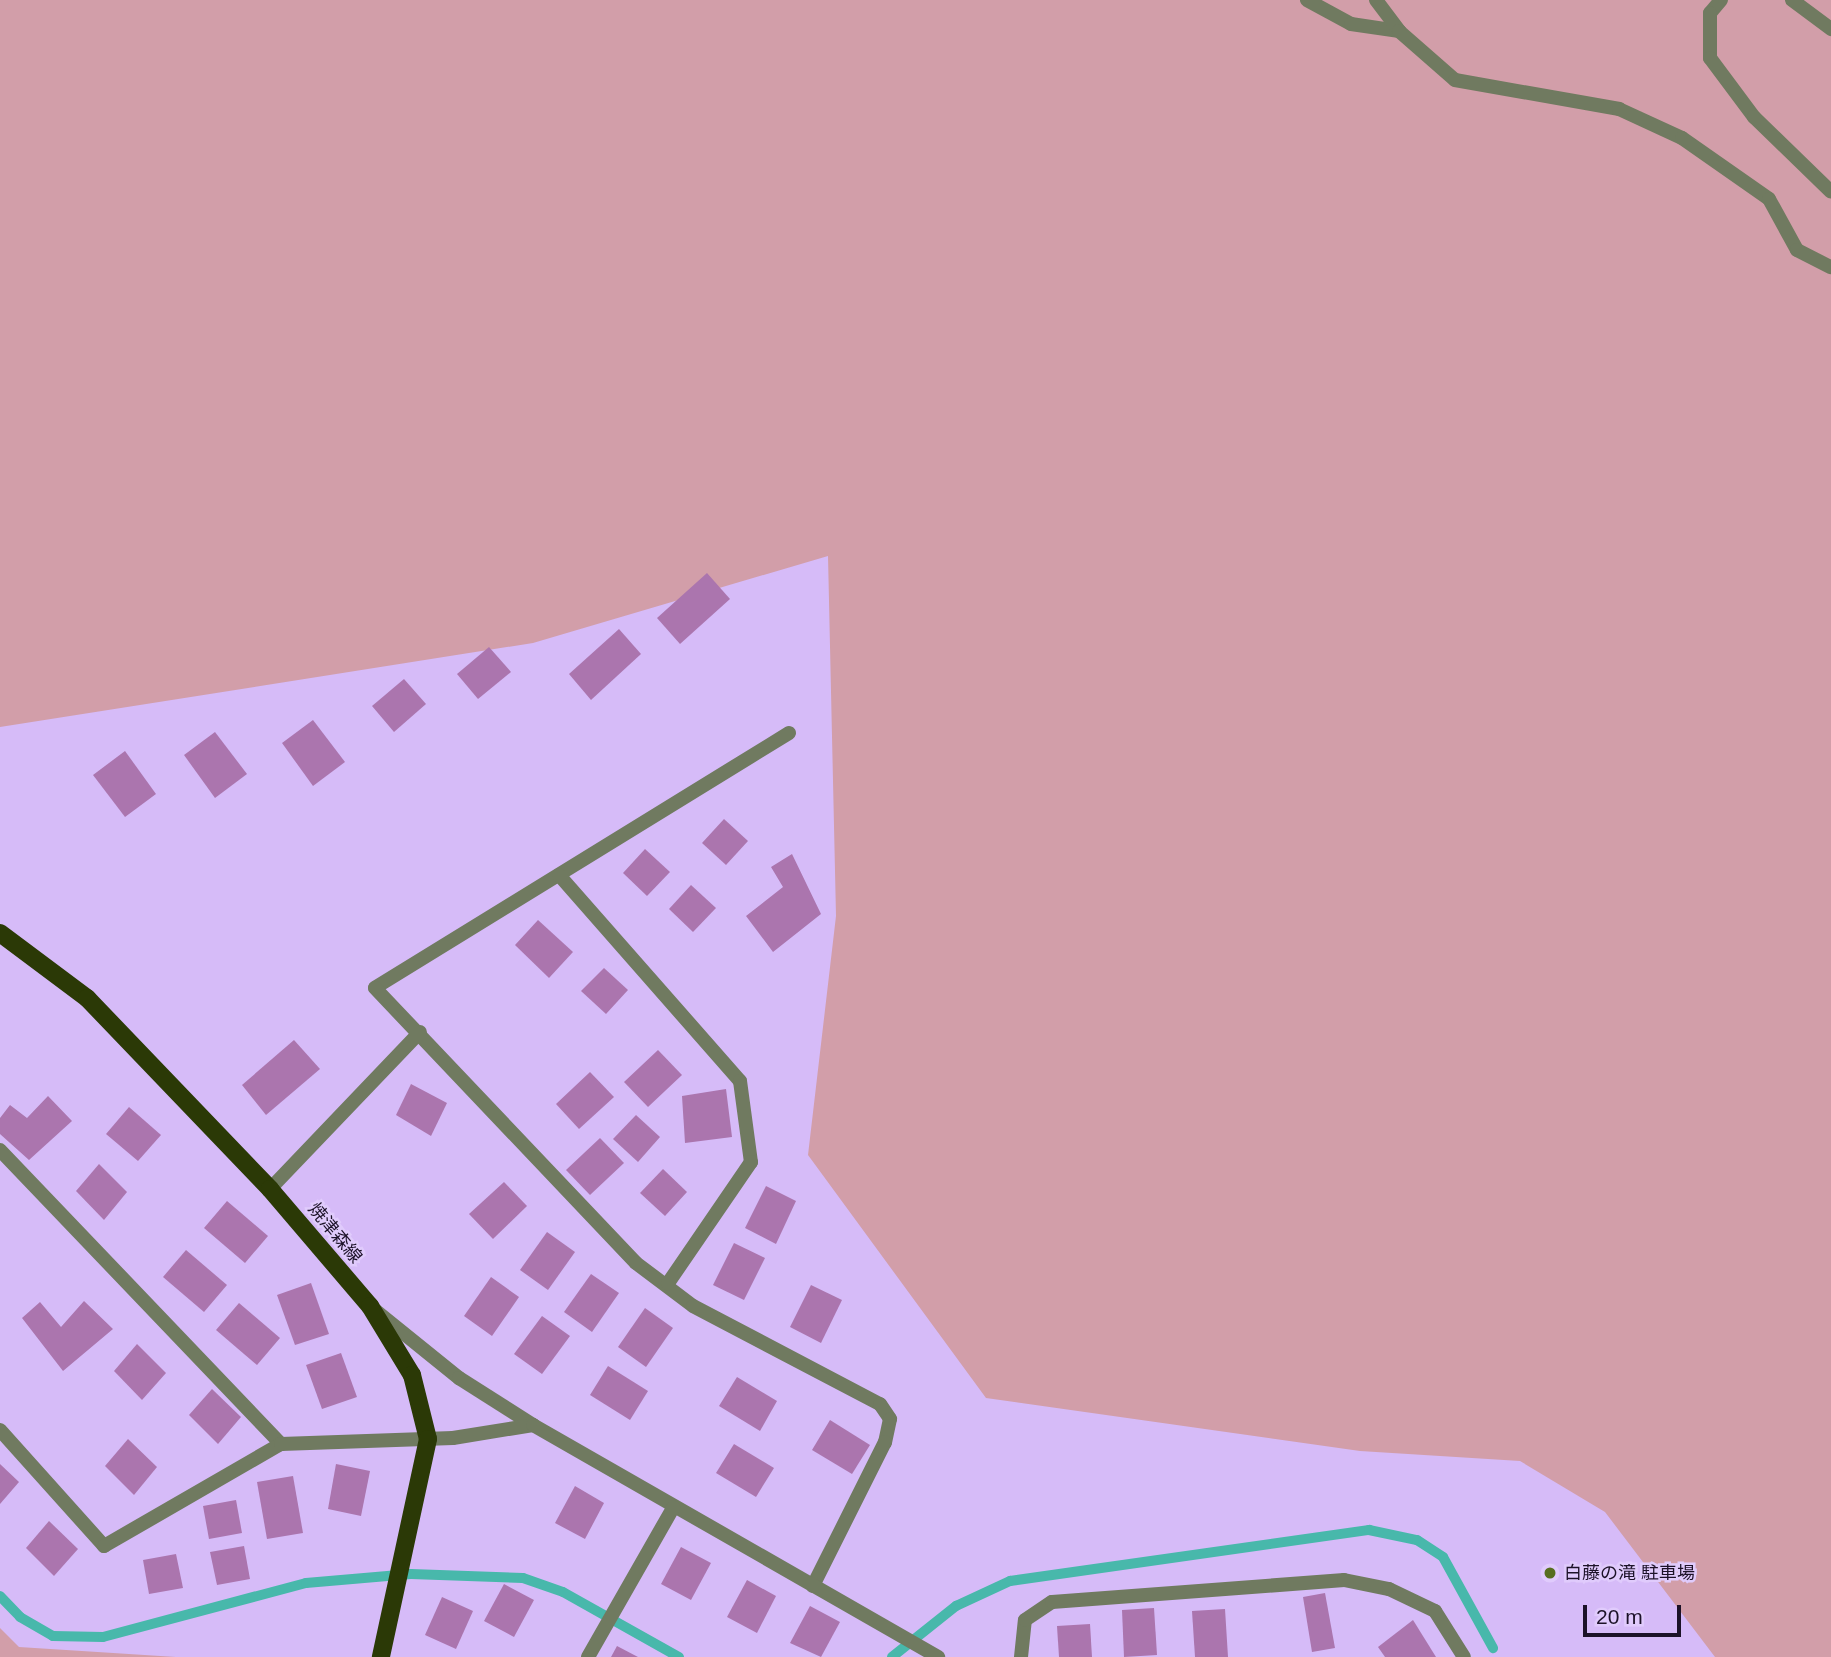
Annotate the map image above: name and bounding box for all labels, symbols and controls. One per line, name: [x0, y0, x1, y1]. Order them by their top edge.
street label: 焼津森線: [304, 1198, 366, 1268]
place label: 白藤の滝 駐車場: [1564, 1562, 1695, 1584]
marker: 白藤の滝 駐車場: [1542, 1565, 1558, 1581]
scale bar: [1586, 1590, 1684, 1634]
text: 20 m: [1596, 1605, 1643, 1628]

